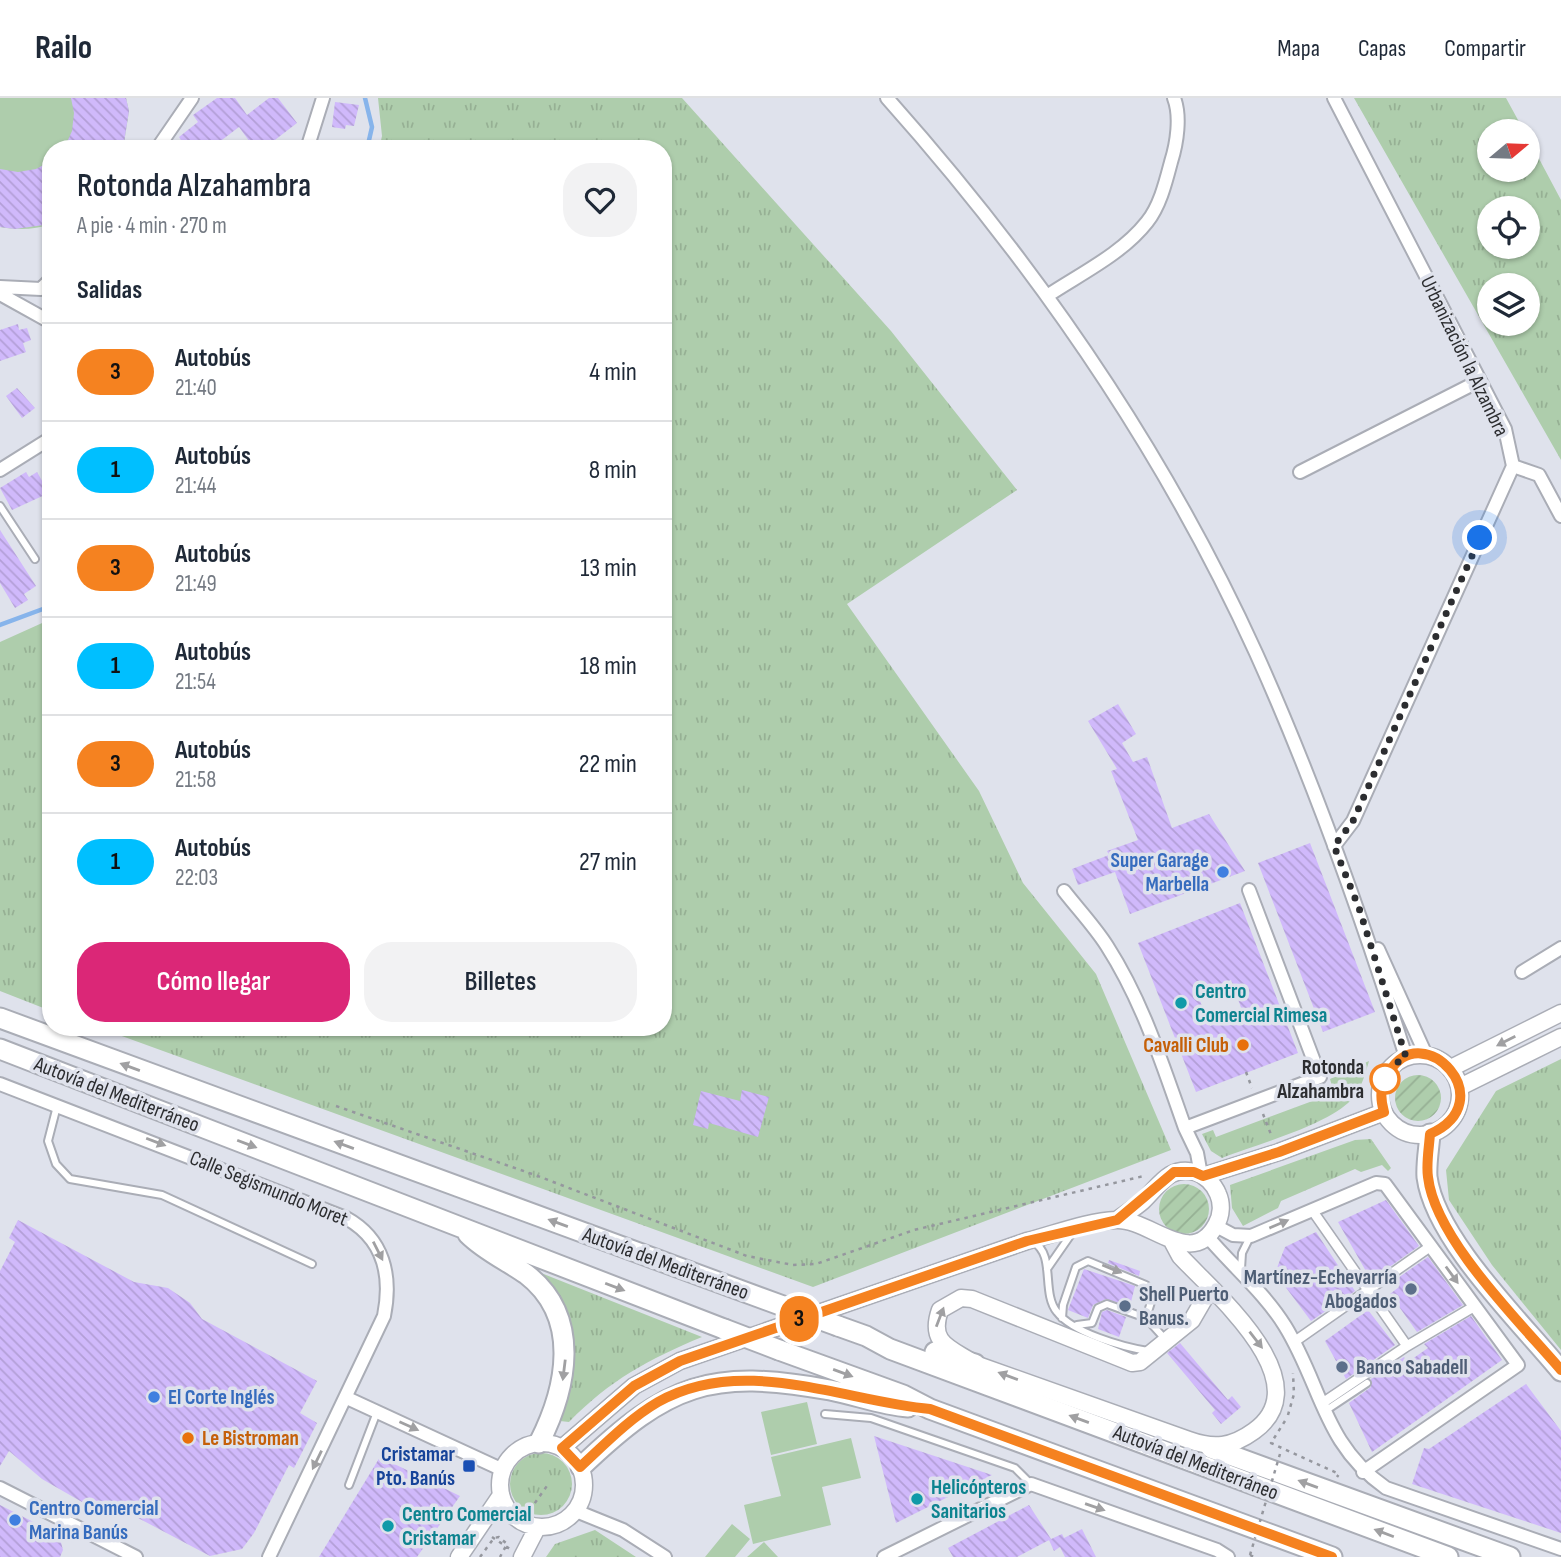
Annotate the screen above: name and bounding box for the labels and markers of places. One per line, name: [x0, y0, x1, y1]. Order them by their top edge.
place label: Super Garage Marbella: [1111, 848, 1209, 897]
marker: Super Garage Marbella: [1215, 864, 1231, 880]
place label: Centro Comercial Rimesa: [1195, 979, 1327, 1028]
marker: Centro Comercial Rimesa: [1173, 995, 1189, 1011]
place label: Cavalli Club: [1143, 1033, 1229, 1058]
marker: Cavalli Club: [1235, 1037, 1251, 1053]
place label: Rotonda Alzahambra: [1276, 1055, 1364, 1104]
marker: Rotonda Alzahambra: [1370, 1064, 1400, 1094]
place label: Martínez-Echevarría Abogados: [1244, 1265, 1397, 1314]
marker: Martínez-Echevarría Abogados: [1403, 1281, 1419, 1297]
place label: Shell Puerto Banus.: [1139, 1282, 1229, 1331]
marker: Shell Puerto Banus.: [1117, 1298, 1133, 1314]
place label: Banco Sabadell: [1356, 1355, 1468, 1380]
marker: Banco Sabadell: [1334, 1359, 1350, 1375]
place label: El Corte Inglés: [168, 1385, 274, 1410]
marker: El Corte Inglés: [146, 1389, 162, 1405]
place label: Le Bistroman: [202, 1426, 299, 1451]
marker: Le Bistroman: [180, 1430, 196, 1446]
place label: Cristamar Pto. Banús: [376, 1442, 456, 1491]
marker: Cristamar Pto. Banús: [461, 1458, 477, 1474]
place label: Helicópteros Sanitarios: [931, 1475, 1026, 1524]
marker: Helicópteros Sanitarios: [909, 1491, 925, 1507]
place label: Centro Comercial Marina Banús: [29, 1496, 159, 1545]
place label: Centro Comercial Cristamar: [402, 1502, 532, 1551]
marker: Centro Comercial Marina Banús: [7, 1512, 23, 1528]
marker: Centro Comercial Cristamar: [380, 1518, 396, 1534]

